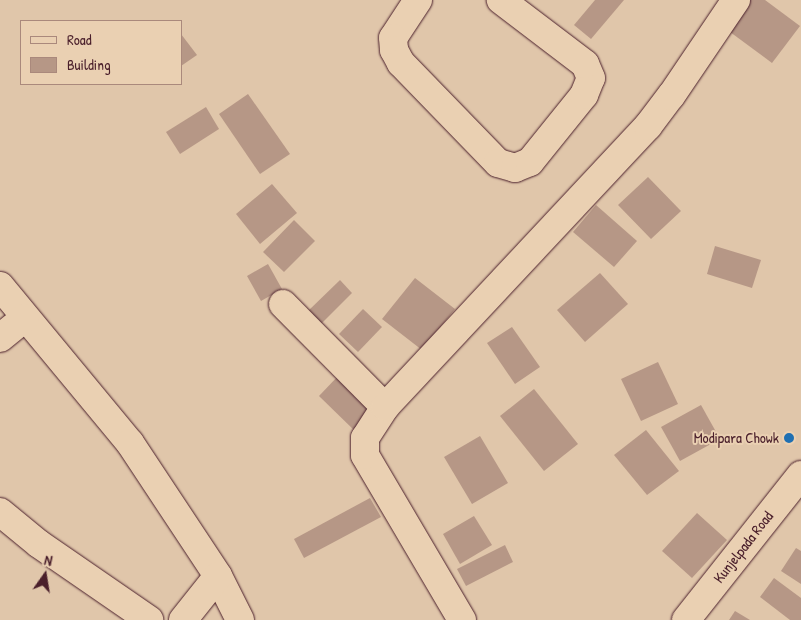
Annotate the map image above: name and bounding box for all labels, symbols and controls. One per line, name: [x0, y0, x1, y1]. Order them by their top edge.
legend: [20, 20, 182, 85]
text: Road: [67, 29, 92, 50]
text: Building: [67, 54, 111, 75]
place label: Modipara Chowk: [694, 429, 779, 447]
marker: Modipara Chowk: [783, 432, 795, 444]
street label: Kunjelpada Road: [709, 508, 777, 586]
north arrow: [20, 550, 70, 600]
text: N: [43, 550, 54, 570]

